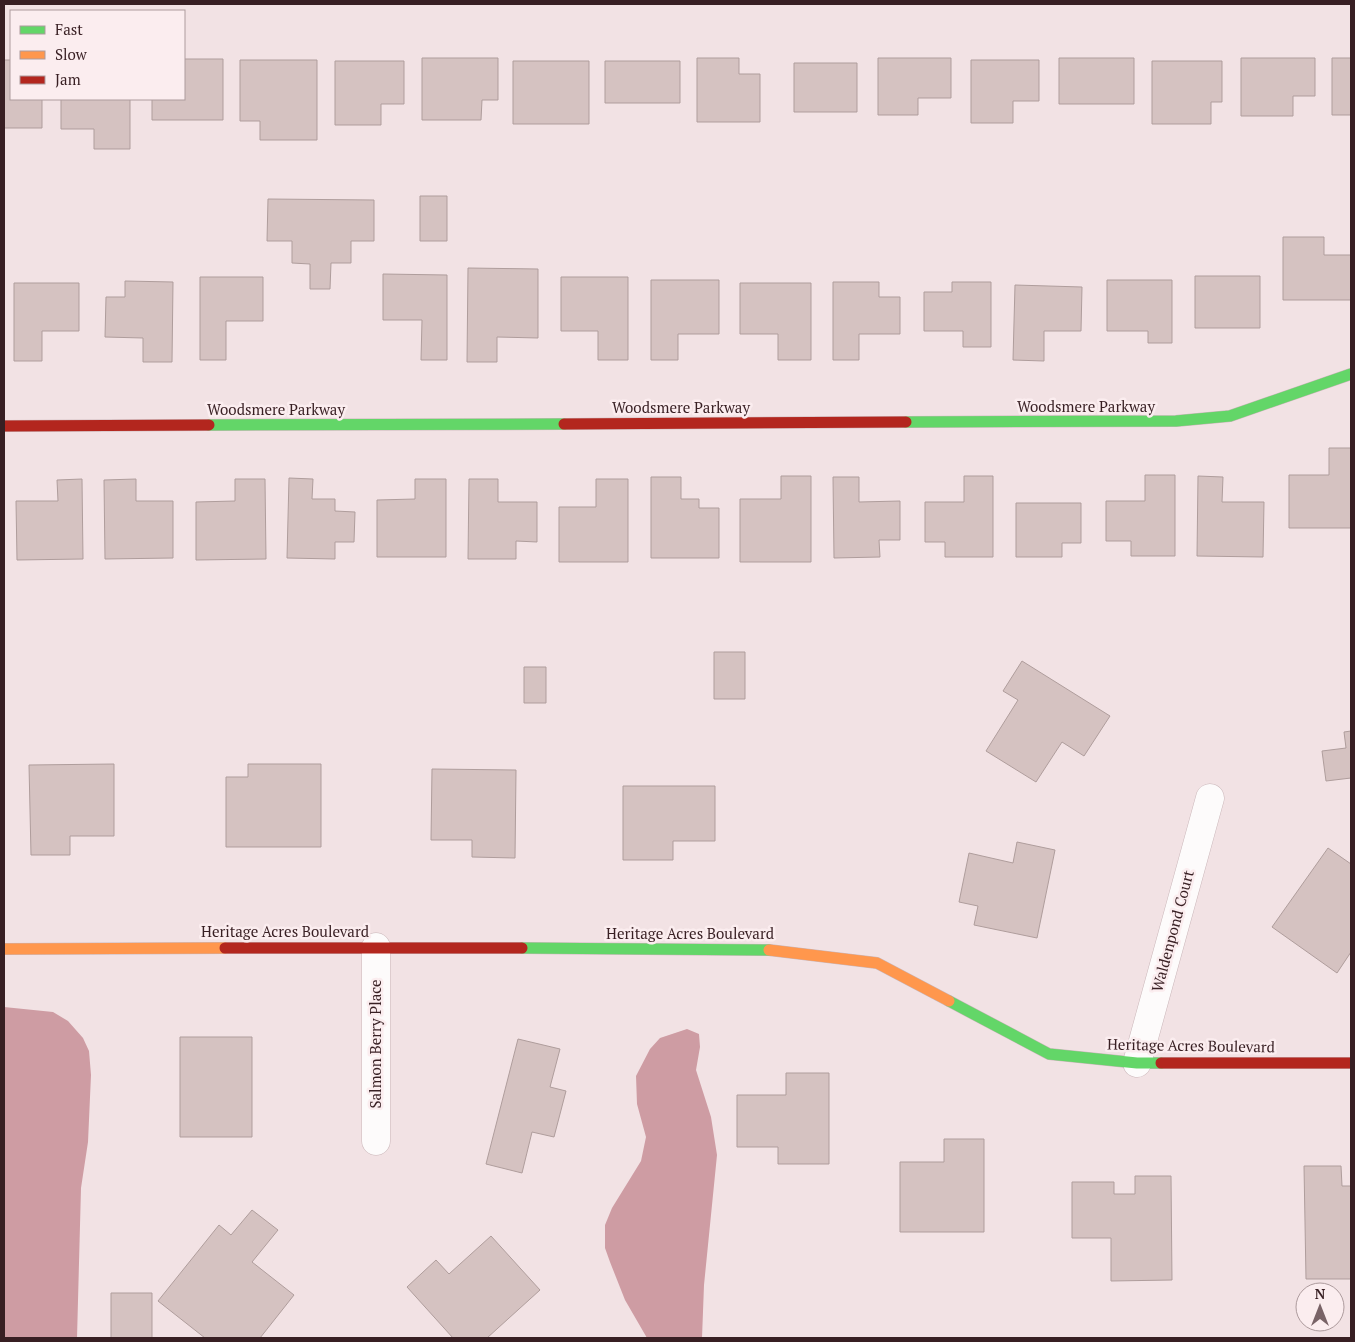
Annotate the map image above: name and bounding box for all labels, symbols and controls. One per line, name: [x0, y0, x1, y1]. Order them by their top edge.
legend: [10, 10, 185, 100]
text: Fast: [55, 19, 83, 39]
text: Slow: [55, 44, 88, 64]
text: Jam: [55, 69, 81, 89]
street label: Woodsmere Parkway: [1017, 396, 1155, 416]
street label: Woodsmere Parkway: [612, 397, 750, 417]
street label: Woodsmere Parkway: [207, 399, 345, 419]
street label: Waldenpond Court: [1146, 867, 1198, 994]
street label: Heritage Acres Boulevard: [201, 921, 369, 941]
street label: Heritage Acres Boulevard: [606, 923, 774, 943]
street label: Salmon Berry Place: [365, 980, 385, 1109]
street label: Heritage Acres Boulevard: [1107, 1034, 1275, 1056]
north arrow: [1295, 1282, 1345, 1332]
text: N: [1315, 1284, 1326, 1303]

